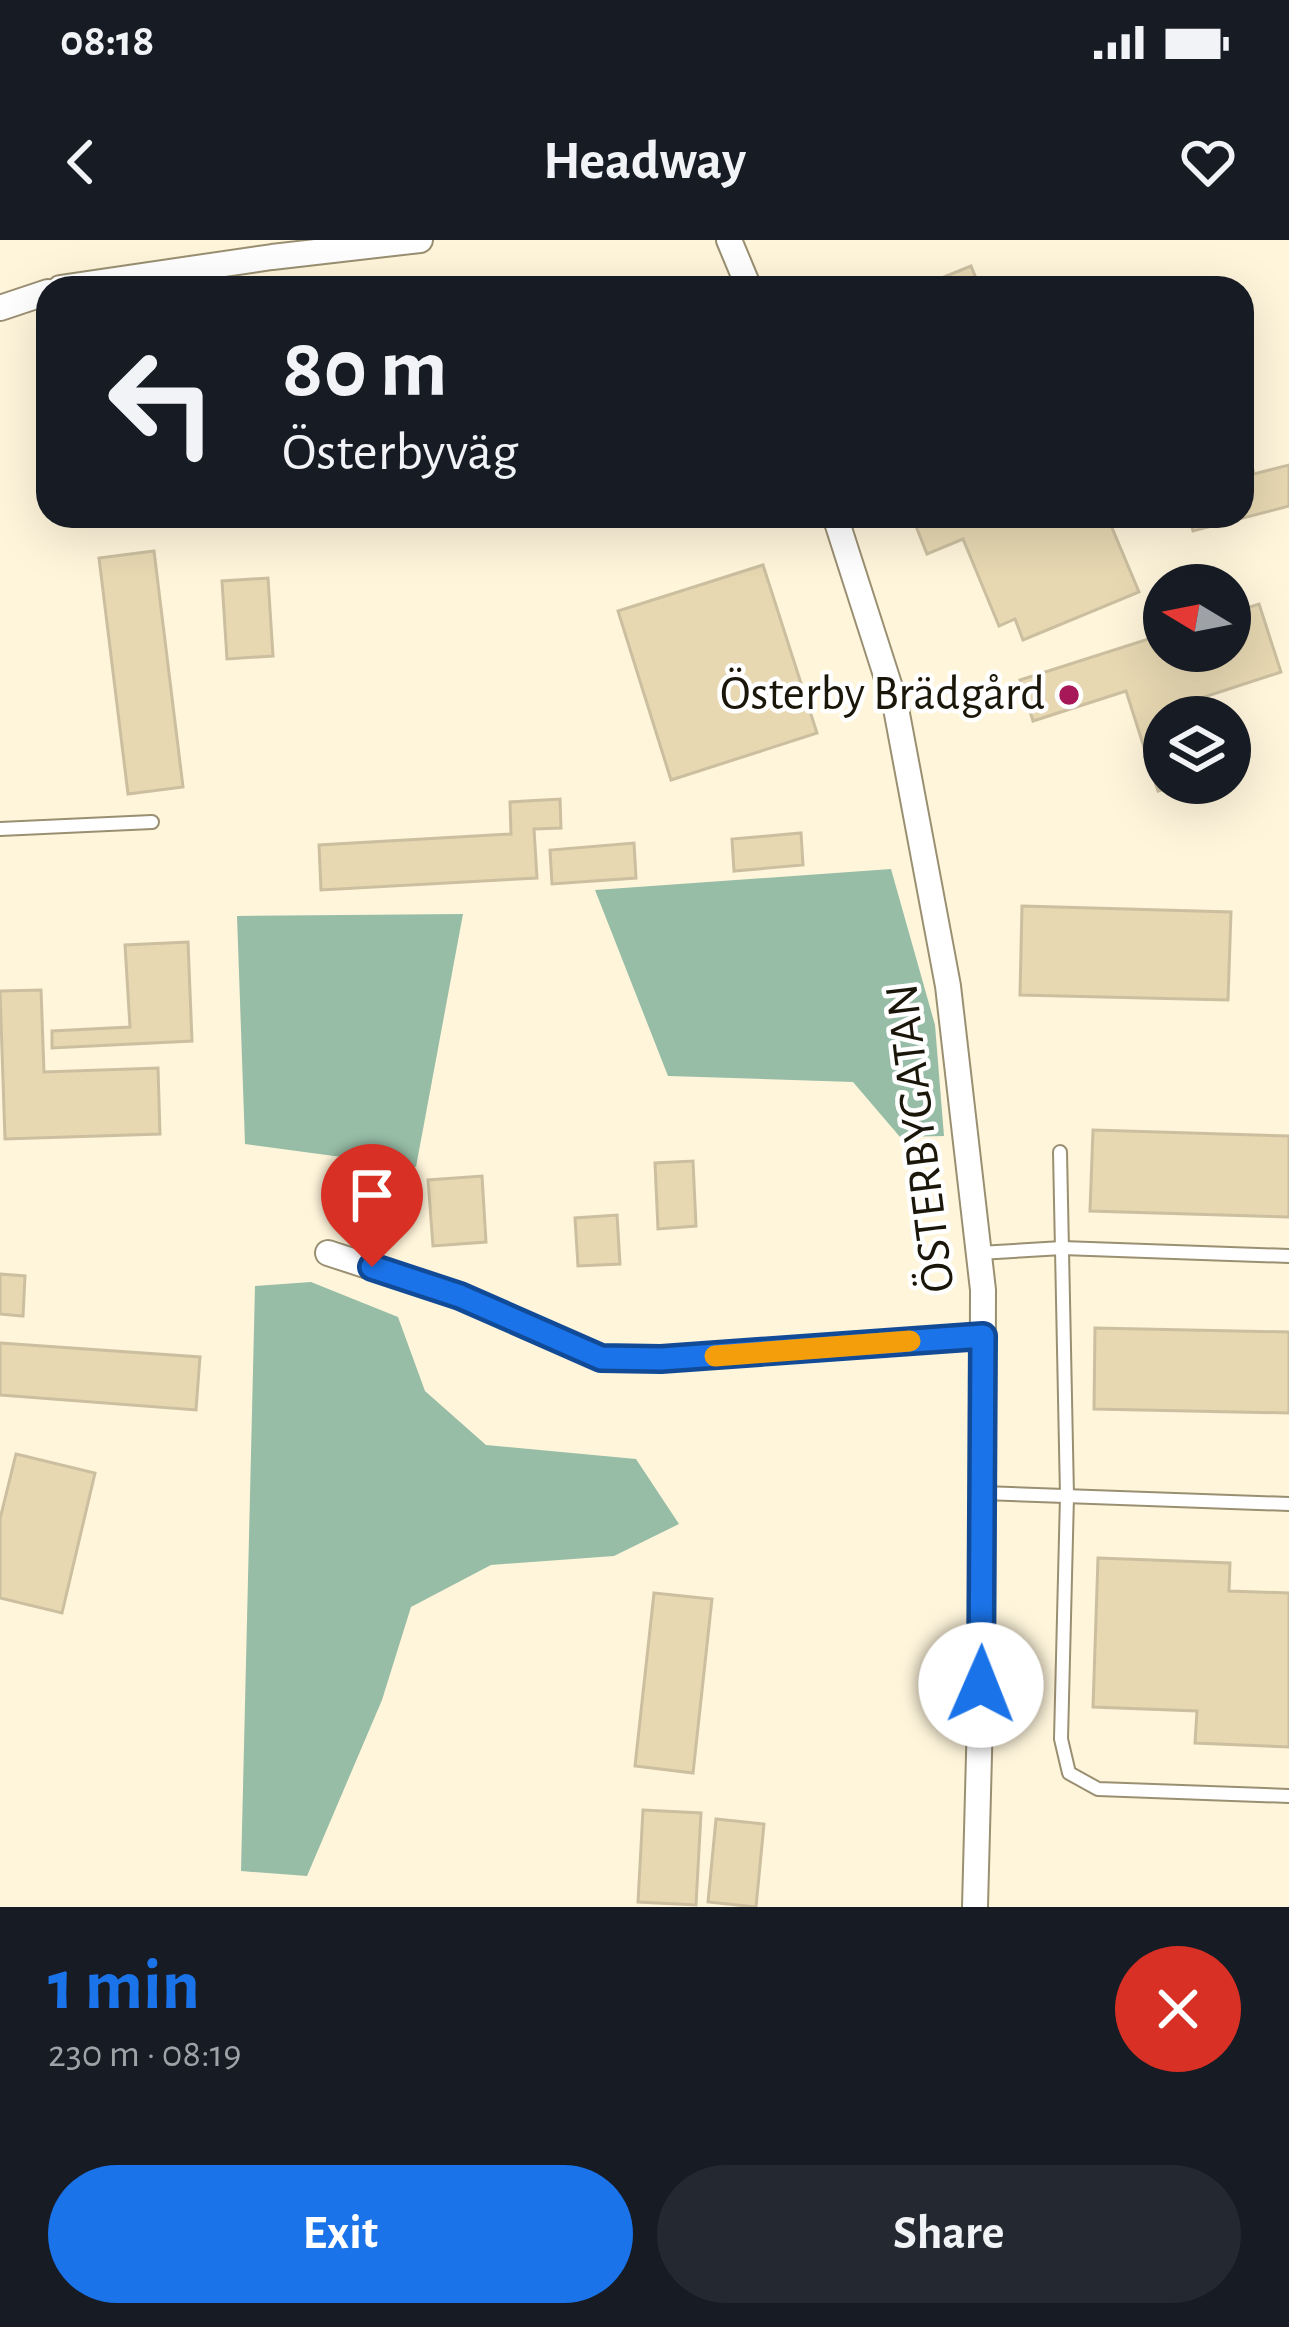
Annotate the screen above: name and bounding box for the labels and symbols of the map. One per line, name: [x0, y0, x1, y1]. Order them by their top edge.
north arrow: [1143, 564, 1251, 672]
place label: Österby Brädgård: [720, 667, 1045, 719]
marker: Österby Brädgård: [1056, 682, 1082, 708]
street label: ÖSTERBYGATAN: [874, 981, 964, 1296]
pin: [321, 1144, 423, 1267]
position arrow: [918, 1622, 1044, 1748]

